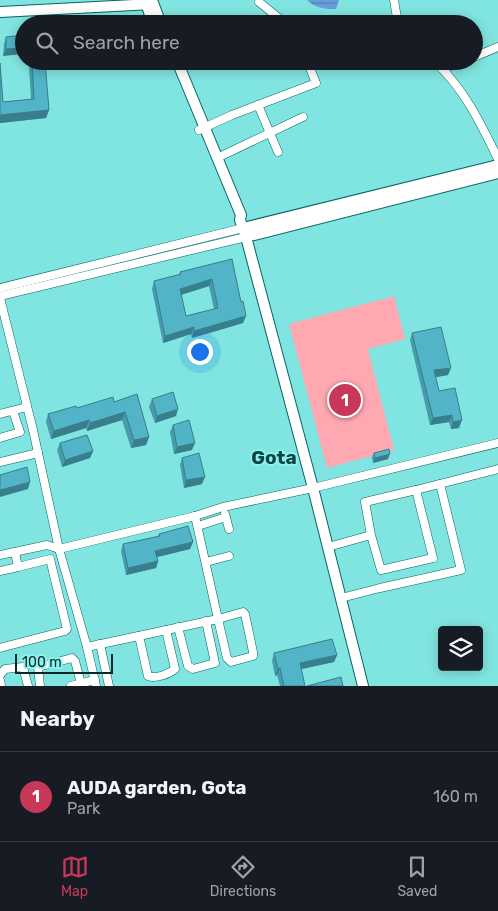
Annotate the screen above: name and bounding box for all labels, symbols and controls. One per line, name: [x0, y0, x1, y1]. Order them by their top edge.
search box: [15, 15, 483, 70]
icon: search: [33, 29, 61, 57]
text: Search here: [73, 31, 180, 54]
your location: [187, 339, 213, 365]
pin: 1: [329, 381, 361, 419]
district label: Gota: [251, 446, 297, 469]
map controls: [438, 626, 483, 671]
button: layers: [438, 626, 483, 671]
scale bar: [15, 651, 112, 674]
text: 100 m: [22, 654, 62, 671]
text: Nearby: [20, 706, 95, 731]
text: AUDA garden, Gota: [67, 776, 247, 799]
text: 1: [32, 787, 40, 806]
text: 160 m: [433, 787, 478, 806]
text: Park: [67, 799, 100, 818]
tab: Map: [61, 853, 89, 900]
tab: Directions: [210, 853, 276, 900]
tab: Saved: [397, 853, 437, 900]

